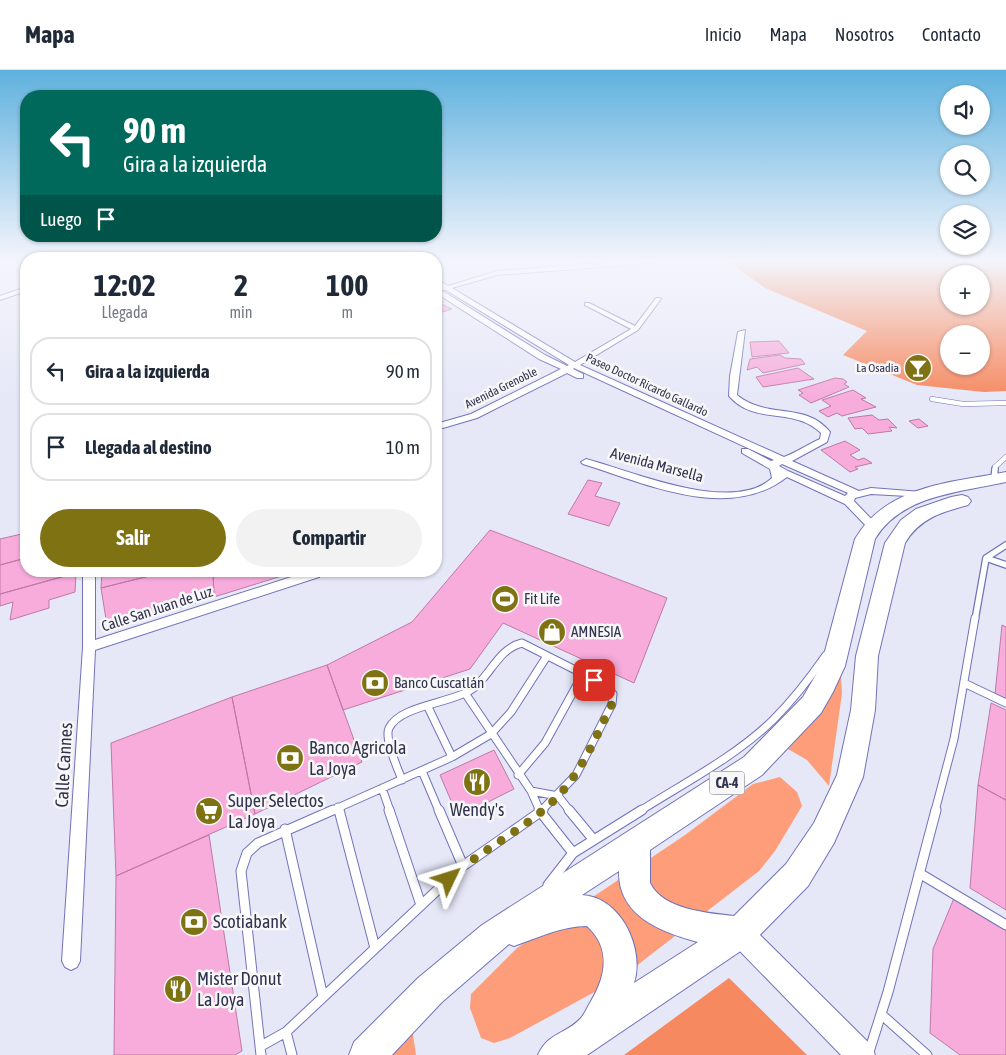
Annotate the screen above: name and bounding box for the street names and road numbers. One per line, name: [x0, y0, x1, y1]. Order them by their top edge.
street label: Paseo Doctor Ricardo Gallardo: [584, 351, 711, 420]
street label: Avenida Grenoble: [463, 364, 539, 412]
street label: Avenida Marsella: [609, 444, 705, 485]
street label: Calle San Juan de Luz: [99, 582, 215, 634]
street label: Calle Cannes: [51, 722, 76, 808]
road number: CA-4: [710, 771, 744, 794]

